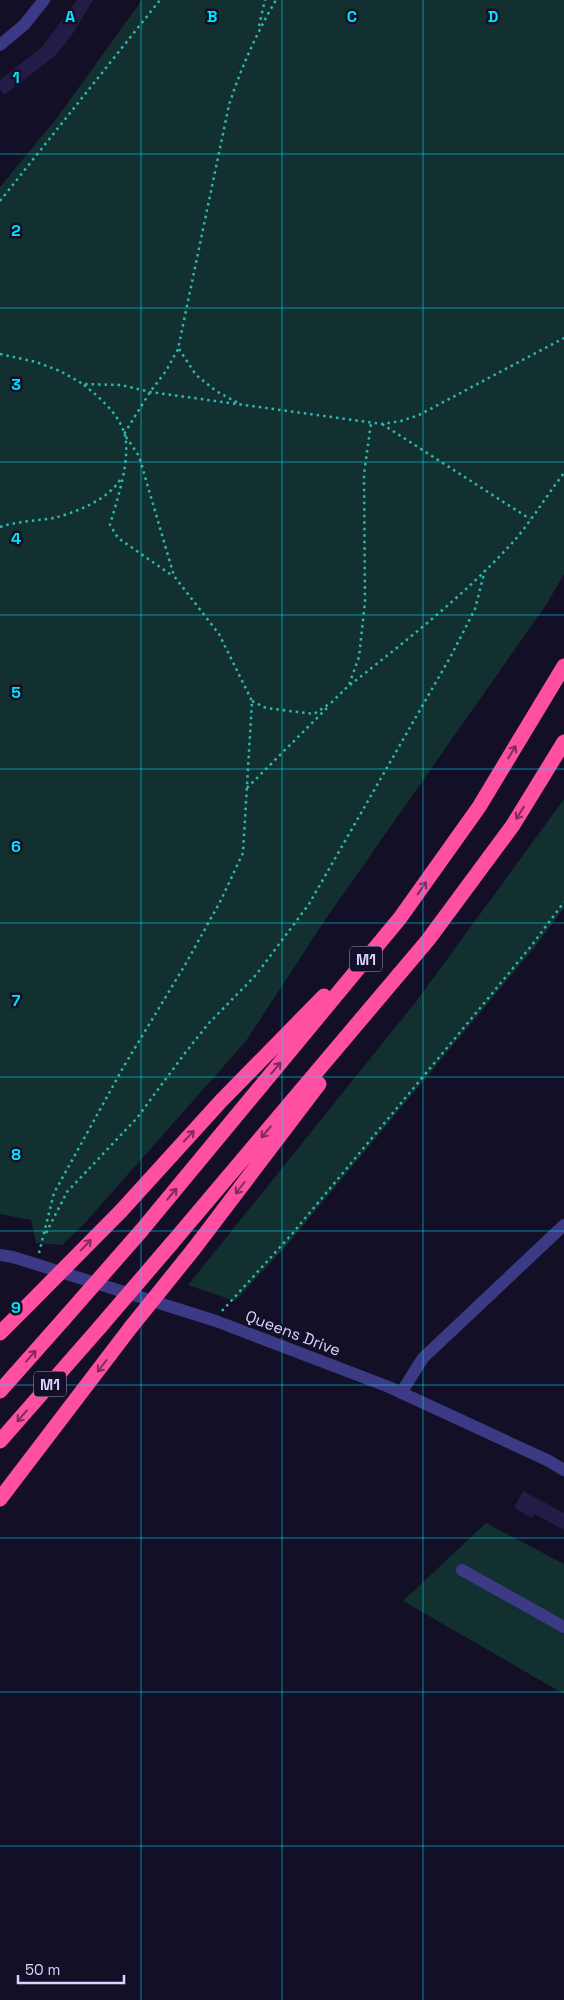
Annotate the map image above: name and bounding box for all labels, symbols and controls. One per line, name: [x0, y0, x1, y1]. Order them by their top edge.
text: A: [65, 6, 75, 27]
text: B: [207, 6, 217, 27]
text: C: [347, 6, 357, 27]
text: D: [488, 6, 498, 27]
text: 1: [12, 67, 20, 88]
text: 2: [11, 220, 21, 241]
text: 3: [11, 374, 21, 395]
text: 4: [11, 528, 21, 549]
text: 5: [11, 682, 21, 703]
one-way arrow: [507, 746, 517, 760]
one-way arrow: [515, 806, 525, 820]
text: 6: [11, 836, 21, 857]
one-way arrow: [417, 881, 427, 895]
road number: M1: [350, 946, 382, 972]
text: 7: [12, 990, 21, 1011]
one-way arrow: [270, 1062, 281, 1075]
one-way arrow: [260, 1125, 272, 1138]
one-way arrow: [183, 1130, 195, 1143]
text: 8: [11, 1144, 21, 1165]
one-way arrow: [235, 1181, 245, 1195]
one-way arrow: [167, 1188, 178, 1201]
one-way arrow: [80, 1239, 92, 1252]
text: 9: [11, 1297, 21, 1318]
street label: Queens Drive: [242, 1305, 344, 1361]
one-way arrow: [26, 1349, 37, 1362]
one-way arrow: [96, 1359, 107, 1372]
road number: M1: [34, 1372, 66, 1396]
one-way arrow: [16, 1409, 28, 1422]
scale bar: [18, 1952, 124, 1984]
text: 50 m: [25, 1960, 60, 1979]

